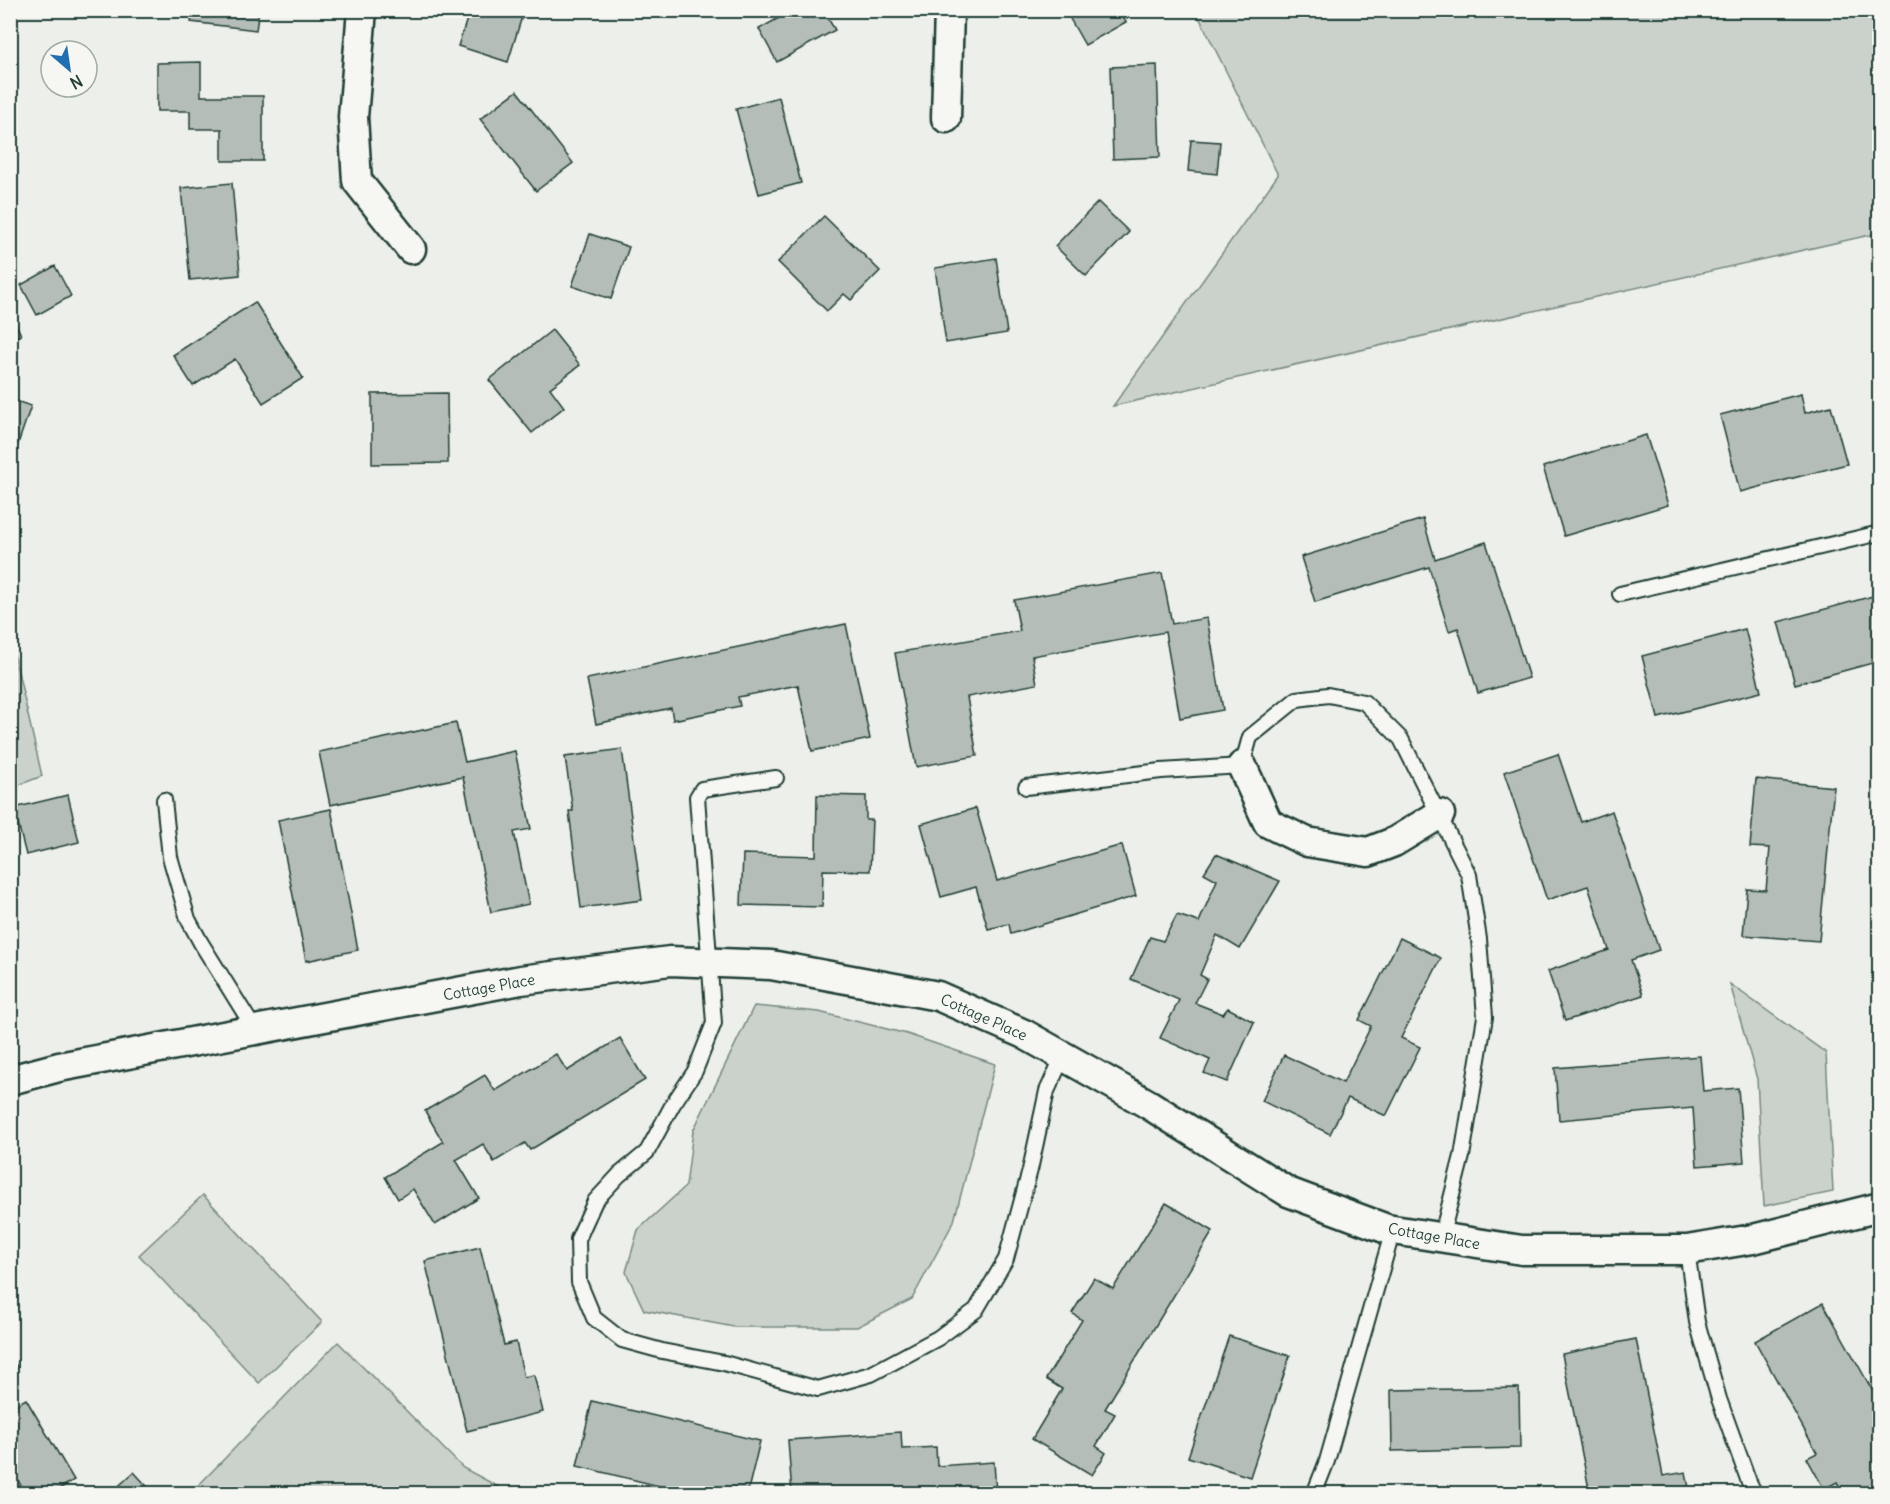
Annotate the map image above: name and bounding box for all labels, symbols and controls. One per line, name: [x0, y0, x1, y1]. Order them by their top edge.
north arrow: [39, 39, 99, 99]
text: N: [67, 71, 86, 94]
street label: Cottage Place: [442, 970, 536, 1004]
street label: Cottage Place: [938, 989, 1030, 1045]
street label: Cottage Place: [1387, 1219, 1481, 1253]

